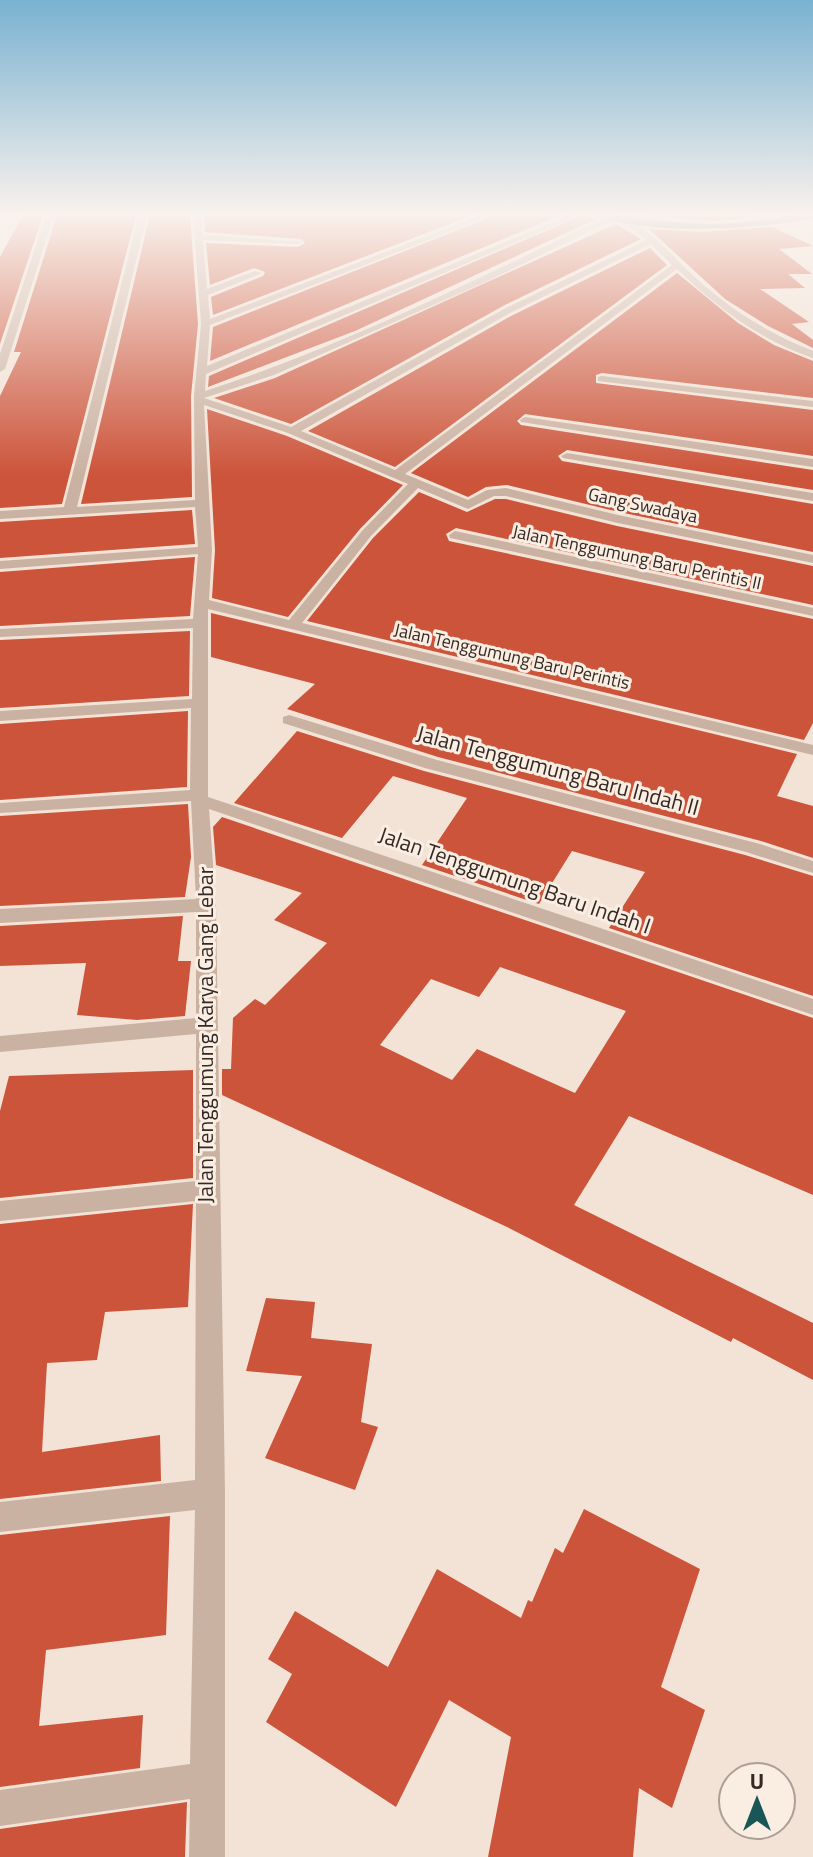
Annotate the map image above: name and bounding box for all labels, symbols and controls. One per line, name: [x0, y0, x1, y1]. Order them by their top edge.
street label: Gang Swadaya: [586, 480, 700, 530]
street label: Jalan Tenggumung Baru Perintis II: [510, 517, 764, 597]
street label: Jalan Tenggumung Baru Perintis: [391, 616, 633, 696]
street label: Jalan Tenggumung Baru Indah II: [413, 716, 703, 824]
street label: Jalan Tenggumung Baru Indah I: [374, 817, 656, 943]
street label: Jalan Tenggumung Karya Gang Lebar: [188, 866, 222, 1203]
north arrow: [717, 1761, 797, 1841]
text: U: [750, 1764, 764, 1798]

